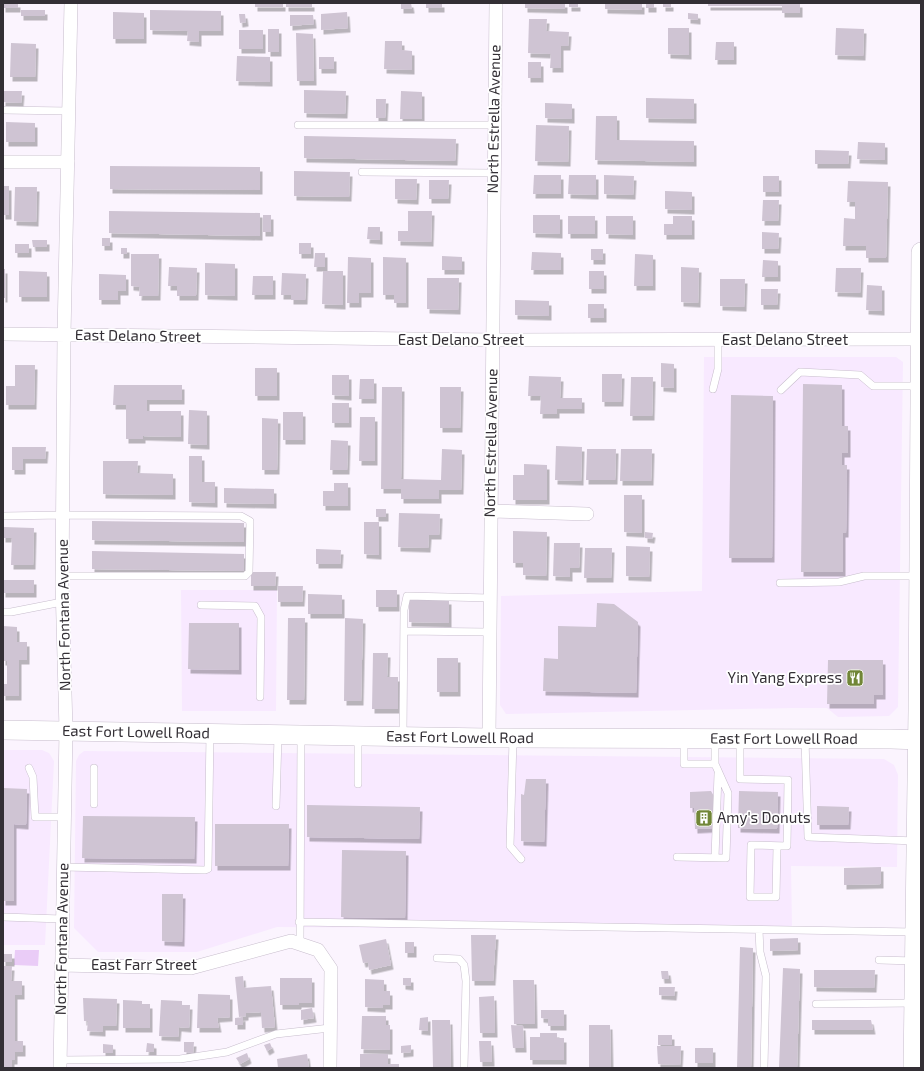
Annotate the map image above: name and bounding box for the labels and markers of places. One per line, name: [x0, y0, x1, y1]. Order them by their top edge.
place label: Yin Yang Express: [728, 668, 842, 686]
restaurant icon: Yin Yang Express: [845, 668, 865, 688]
building icon: Amy's Donuts: [694, 808, 714, 828]
place label: Amy's Donuts: [717, 808, 811, 826]

